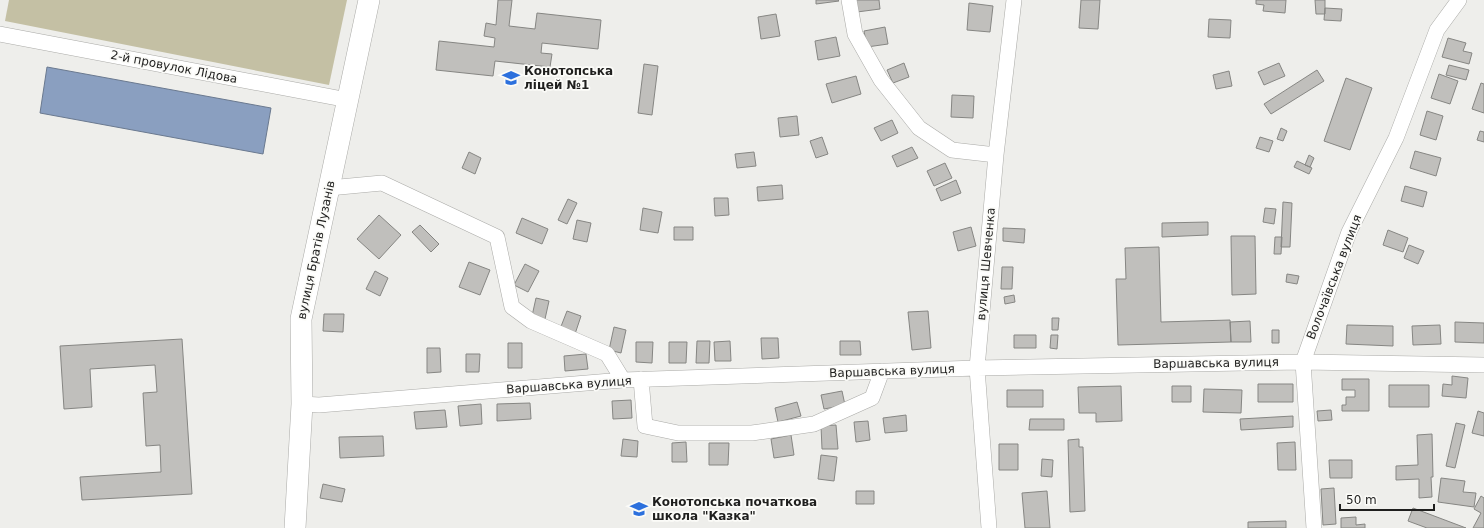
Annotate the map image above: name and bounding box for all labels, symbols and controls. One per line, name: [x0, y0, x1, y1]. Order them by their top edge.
street label: 2-й провулок Лідова: [109, 48, 239, 86]
place label: Конотопська ліцей №1: [524, 64, 613, 92]
school or university icon: Конотопська ліцей №1: [501, 68, 521, 88]
street label: вулиця Братів Лузанів: [294, 179, 338, 321]
street label: вулиця Шевченка: [974, 207, 998, 321]
street label: Волочаївська вулиця: [1304, 213, 1364, 341]
street label: Варшавська вулиця: [1153, 355, 1279, 371]
street label: Варшавська вулиця: [829, 362, 955, 380]
street label: Варшавська вулиця: [506, 374, 632, 396]
scale bar: [1340, 486, 1434, 512]
text: 50 m: [1346, 493, 1377, 507]
place label: Конотопська початкова школа "Казка": [652, 495, 817, 523]
school or university icon: Конотопська початкова школа "Казка": [629, 499, 649, 519]

